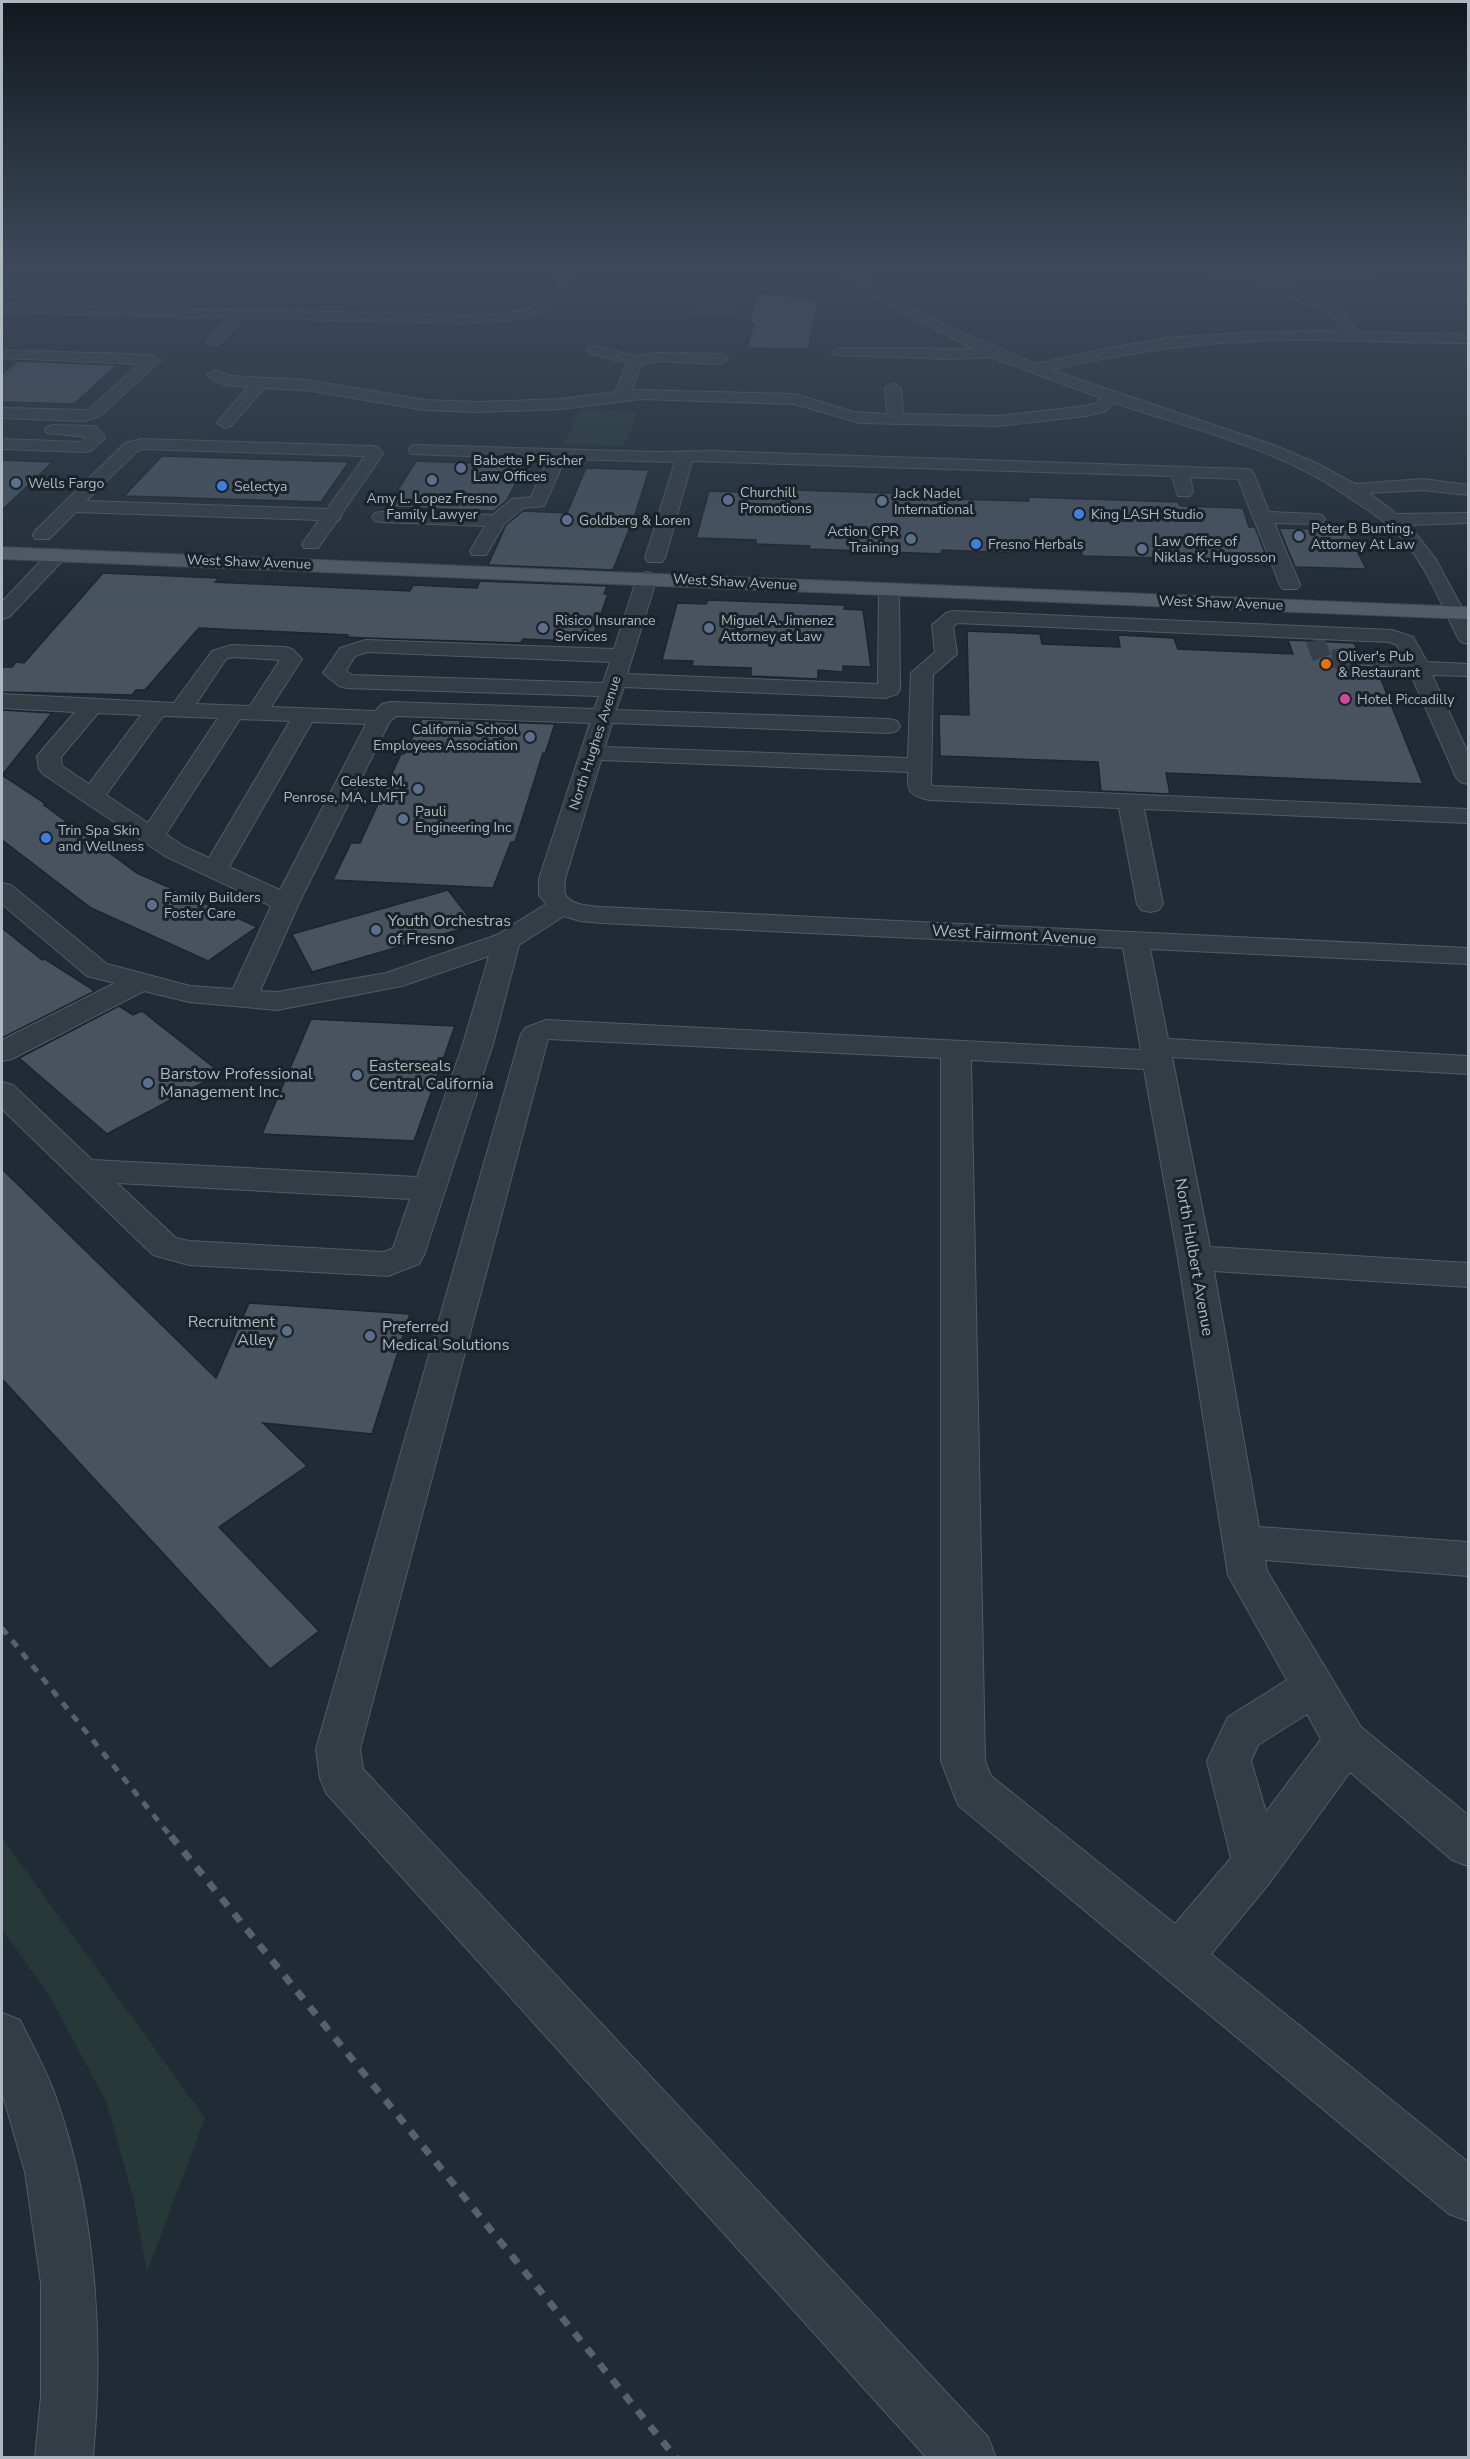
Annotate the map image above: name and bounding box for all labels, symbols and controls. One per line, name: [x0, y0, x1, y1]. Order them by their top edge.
place label: Babette P Fischer Law Offices: [473, 451, 583, 486]
marker: Babette P Fischer Law Offices: [454, 461, 468, 475]
marker: Amy L. Lopez Fresno Family Lawyer: [425, 473, 439, 487]
place label: Wells Fargo: [28, 474, 105, 493]
marker: Wells Fargo: [9, 476, 23, 490]
place label: Selectya: [234, 477, 288, 496]
marker: Selectya: [215, 479, 229, 493]
place label: Churchill Promotions: [740, 483, 812, 518]
place label: Jack Nadel International: [893, 484, 975, 519]
place label: Amy L. Lopez Fresno Family Lawyer: [367, 489, 498, 524]
marker: Churchill Promotions: [721, 493, 735, 507]
marker: Jack Nadel International: [875, 494, 889, 508]
place label: King LASH Studio: [1091, 505, 1204, 524]
marker: King LASH Studio: [1072, 507, 1086, 521]
place label: Goldberg & Loren: [579, 511, 690, 530]
marker: Goldberg & Loren: [560, 513, 574, 527]
place label: Peter B Bunting, Attorney At Law: [1311, 519, 1415, 554]
place label: Action CPR Training: [827, 522, 899, 557]
marker: Peter B Bunting, Attorney At Law: [1292, 529, 1306, 543]
marker: Action CPR Training: [904, 532, 918, 546]
place label: Law Office of Niklas K. Hugosson: [1154, 532, 1276, 567]
place label: Fresno Herbals: [988, 535, 1084, 554]
marker: Fresno Herbals: [969, 537, 983, 551]
marker: Law Office of Niklas K. Hugosson: [1135, 542, 1149, 556]
street label: West Shaw Avenue: [187, 550, 311, 574]
street label: West Shaw Avenue: [673, 569, 797, 595]
street label: West Shaw Avenue: [1159, 591, 1283, 615]
place label: Risico Insurance Services: [555, 611, 656, 646]
place label: Miguel A. Jimenez Attorney at Law: [721, 611, 834, 646]
marker: Risico Insurance Services: [536, 621, 550, 635]
marker: Miguel A. Jimenez Attorney at Law: [702, 621, 716, 635]
place label: Oliver's Pub & Restaurant: [1338, 647, 1420, 682]
marker: Oliver's Pub & Restaurant: [1319, 657, 1333, 671]
street label: North Hughes Avenue: [564, 673, 626, 813]
place label: Hotel Piccadilly: [1357, 690, 1455, 709]
marker: Hotel Piccadilly: [1338, 692, 1352, 706]
place label: California School Employees Association: [373, 720, 519, 755]
marker: California School Employees Association: [523, 730, 537, 744]
place label: Celeste M. Penrose, MA, LMFT: [283, 772, 407, 807]
marker: Celeste M. Penrose, MA, LMFT: [411, 782, 425, 796]
place label: Pauli Engineering Inc: [415, 802, 512, 837]
marker: Pauli Engineering Inc: [396, 812, 410, 826]
place label: Trin Spa Skin and Wellness: [58, 821, 145, 856]
marker: Trin Spa Skin and Wellness: [39, 831, 53, 845]
place label: Family Builders Foster Care: [164, 888, 261, 923]
marker: Family Builders Foster Care: [145, 898, 159, 912]
place label: Youth Orchestras of Fresno: [387, 910, 511, 950]
street label: West Fairmont Avenue: [931, 920, 1097, 950]
marker: Youth Orchestras of Fresno: [369, 923, 383, 937]
place label: Easterseals Central California: [369, 1055, 494, 1095]
place label: Barstow Professional Management Inc.: [160, 1063, 313, 1103]
marker: Easterseals Central California: [350, 1068, 364, 1082]
marker: Barstow Professional Management Inc.: [141, 1076, 155, 1090]
street label: North Hulbert Avenue: [1169, 1176, 1219, 1338]
place label: Recruitment Alley: [188, 1311, 276, 1351]
place label: Preferred Medical Solutions: [382, 1316, 509, 1356]
marker: Recruitment Alley: [280, 1324, 294, 1338]
marker: Preferred Medical Solutions: [363, 1329, 377, 1343]

